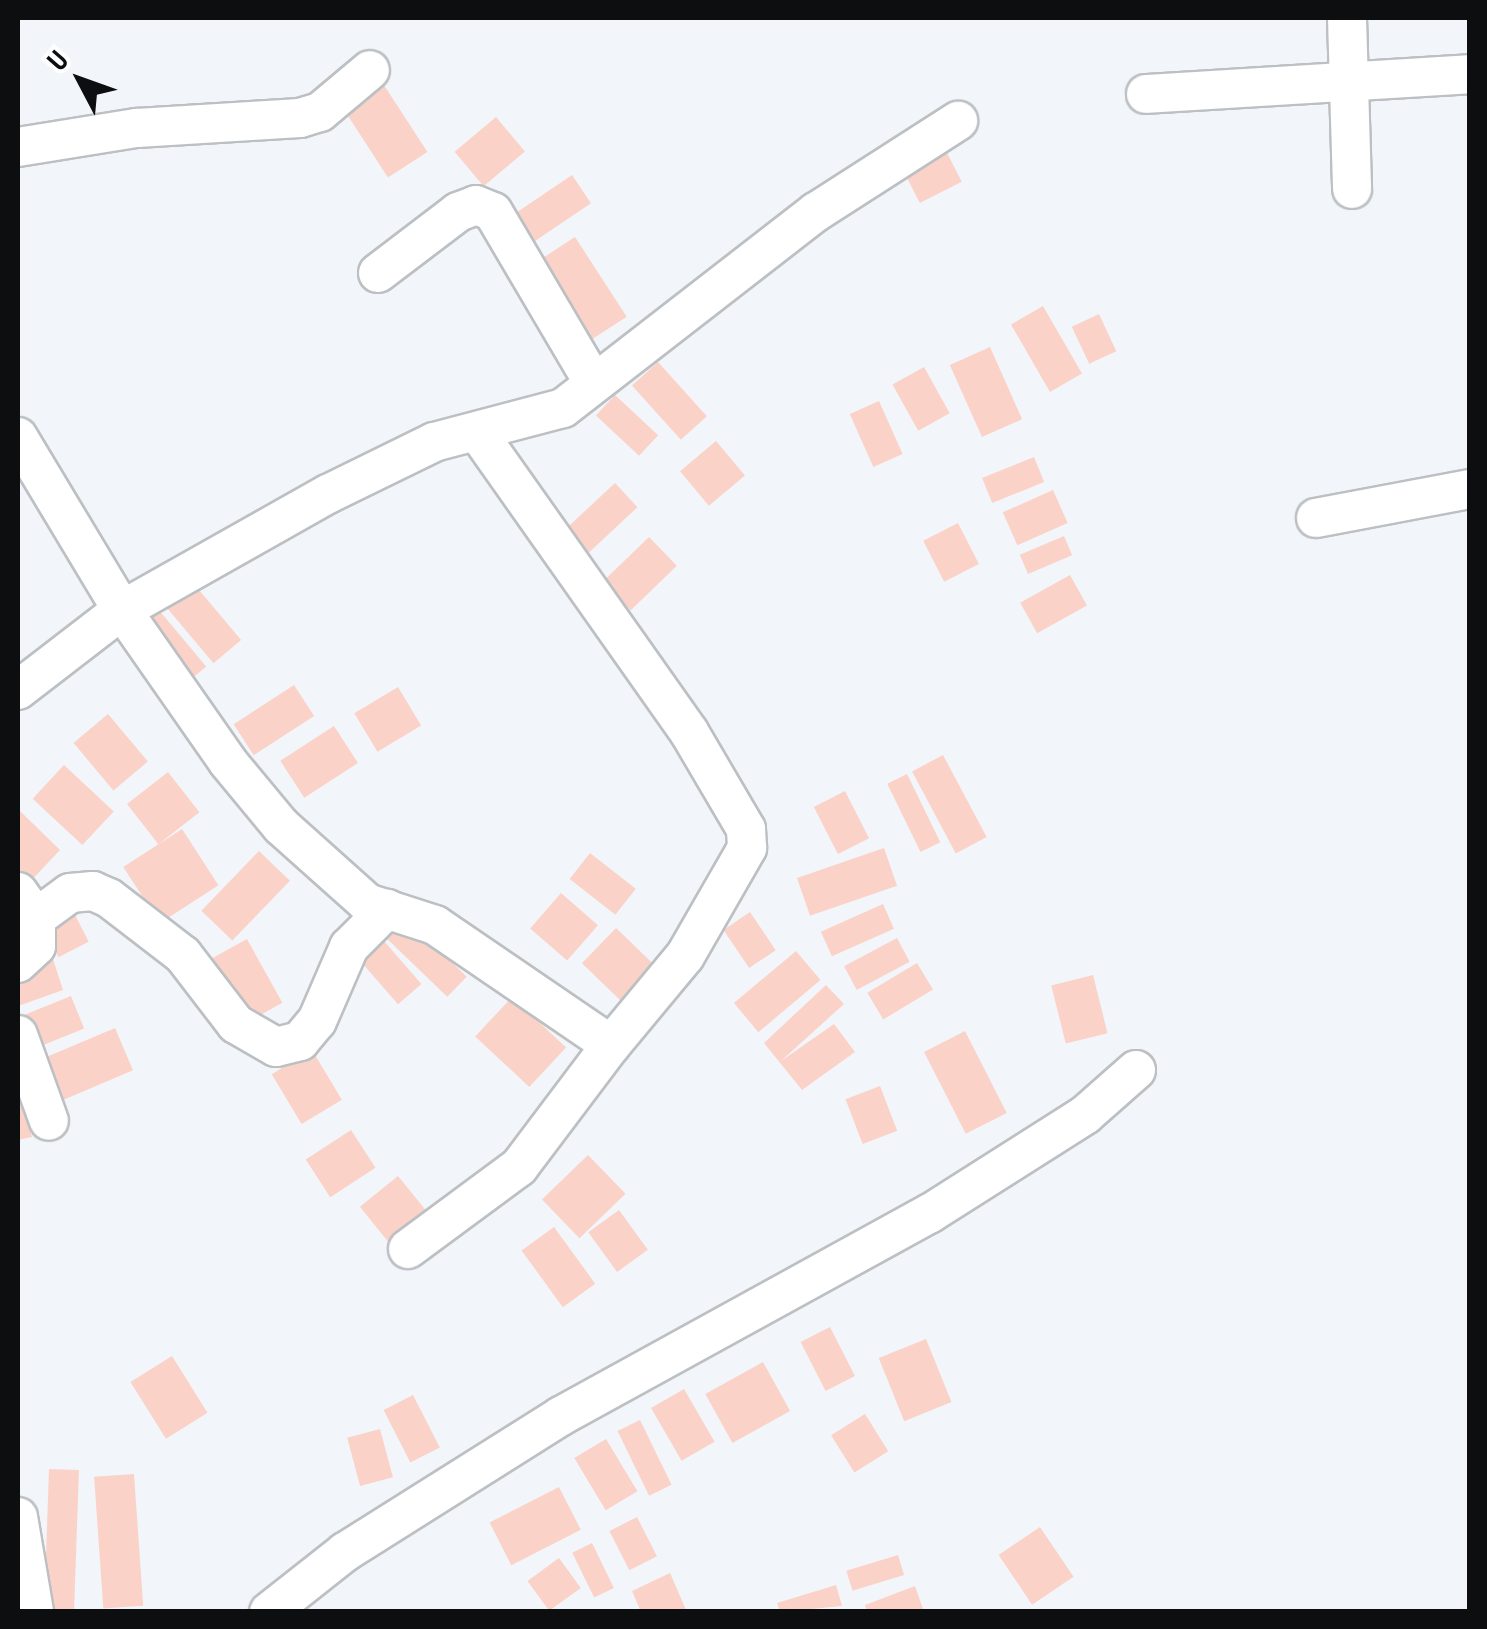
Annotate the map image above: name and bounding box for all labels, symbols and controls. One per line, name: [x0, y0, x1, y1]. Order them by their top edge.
north arrow: [30, 30, 130, 130]
text: U: [38, 42, 76, 78]

